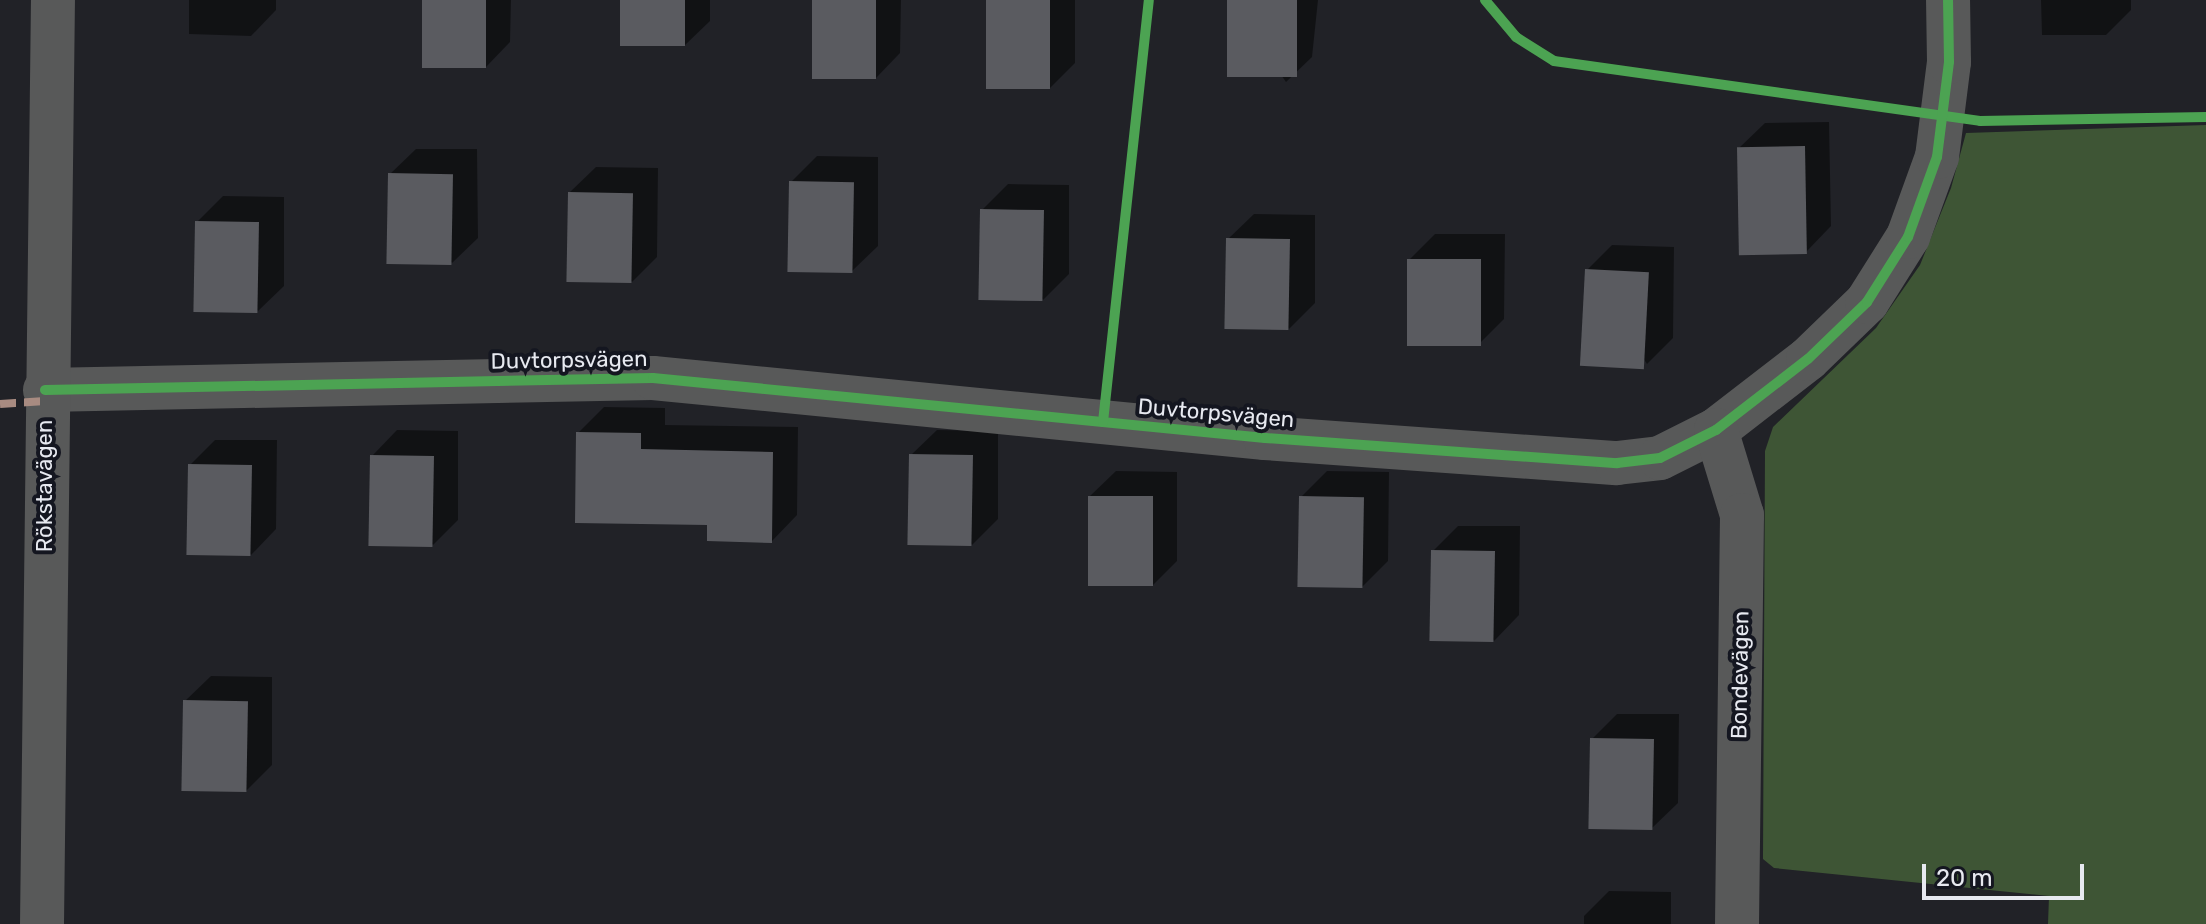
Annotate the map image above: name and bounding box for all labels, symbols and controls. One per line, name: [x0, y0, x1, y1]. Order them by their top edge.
street label: Duvtorpsvägen: [490, 345, 648, 375]
street label: Duvtorpsvägen: [1137, 393, 1295, 433]
street label: Rökstavägen: [32, 420, 58, 552]
street label: Bondevägen: [1726, 611, 1754, 739]
scale bar: [1926, 848, 2088, 898]
text: 20 m: [1936, 864, 1993, 892]

